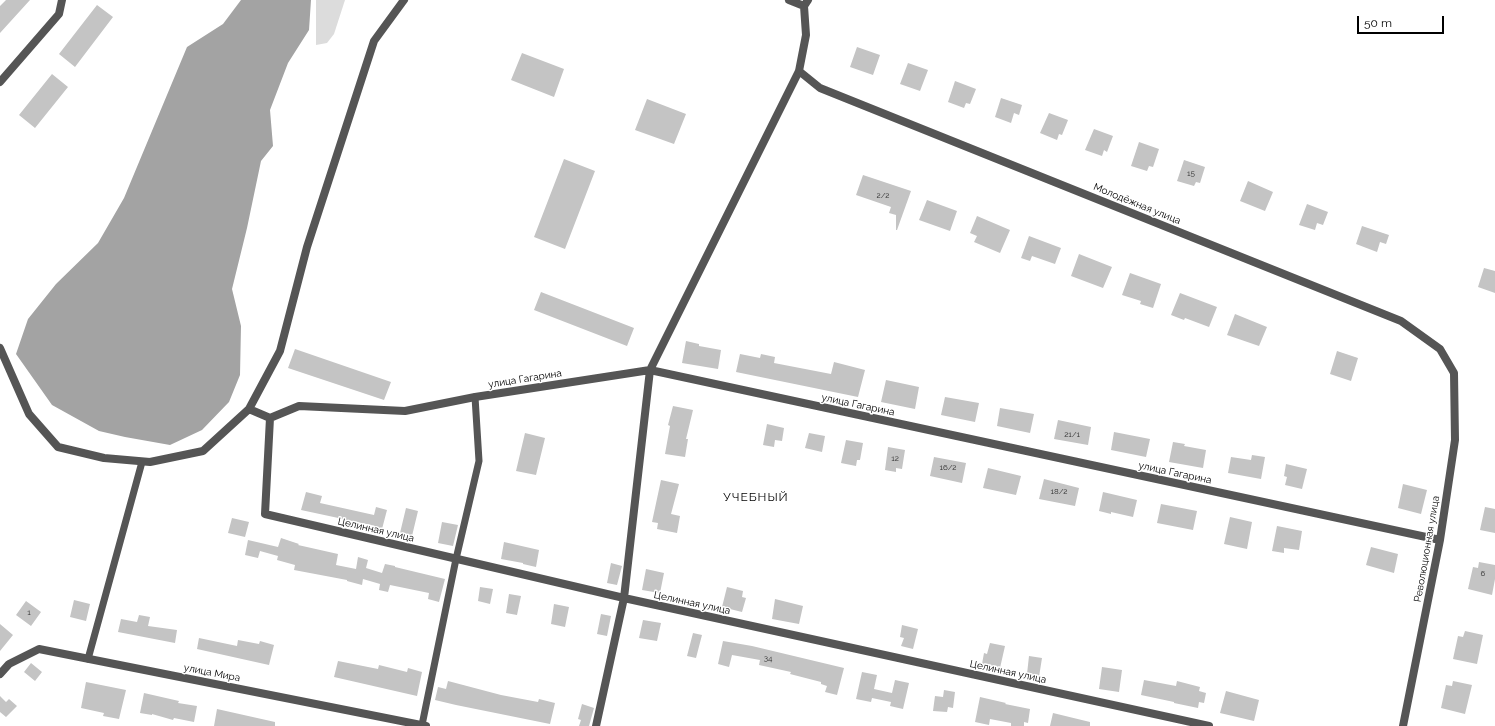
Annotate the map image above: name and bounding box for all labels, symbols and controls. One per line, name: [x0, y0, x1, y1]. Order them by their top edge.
scale bar: [1359, 8, 1446, 34]
text: 50 m: [1364, 16, 1392, 30]
house number: 15: [1187, 169, 1195, 179]
street label: Молодёжная улица: [1092, 181, 1182, 227]
house number: 2/2: [877, 191, 889, 201]
street label: улица Гагарина: [487, 367, 563, 391]
street label: улица Гагарина: [820, 391, 896, 419]
house number: 21/1: [1064, 430, 1080, 440]
house number: 12: [891, 454, 899, 464]
street label: улица Гагарина: [1137, 459, 1213, 487]
house number: 16/2: [939, 463, 957, 473]
house number: 18/2: [1051, 487, 1067, 497]
district label: УЧЕБНЫЙ: [723, 490, 789, 504]
street label: Революционная улица: [1412, 495, 1442, 603]
street label: Целинная улица: [337, 515, 415, 545]
house number: 6: [1481, 569, 1485, 579]
street label: Целинная улица: [653, 589, 731, 617]
house number: 1: [27, 608, 31, 618]
house number: 34: [764, 654, 772, 664]
street label: Целинная улица: [969, 658, 1047, 686]
street label: улица Мира: [183, 662, 241, 684]

